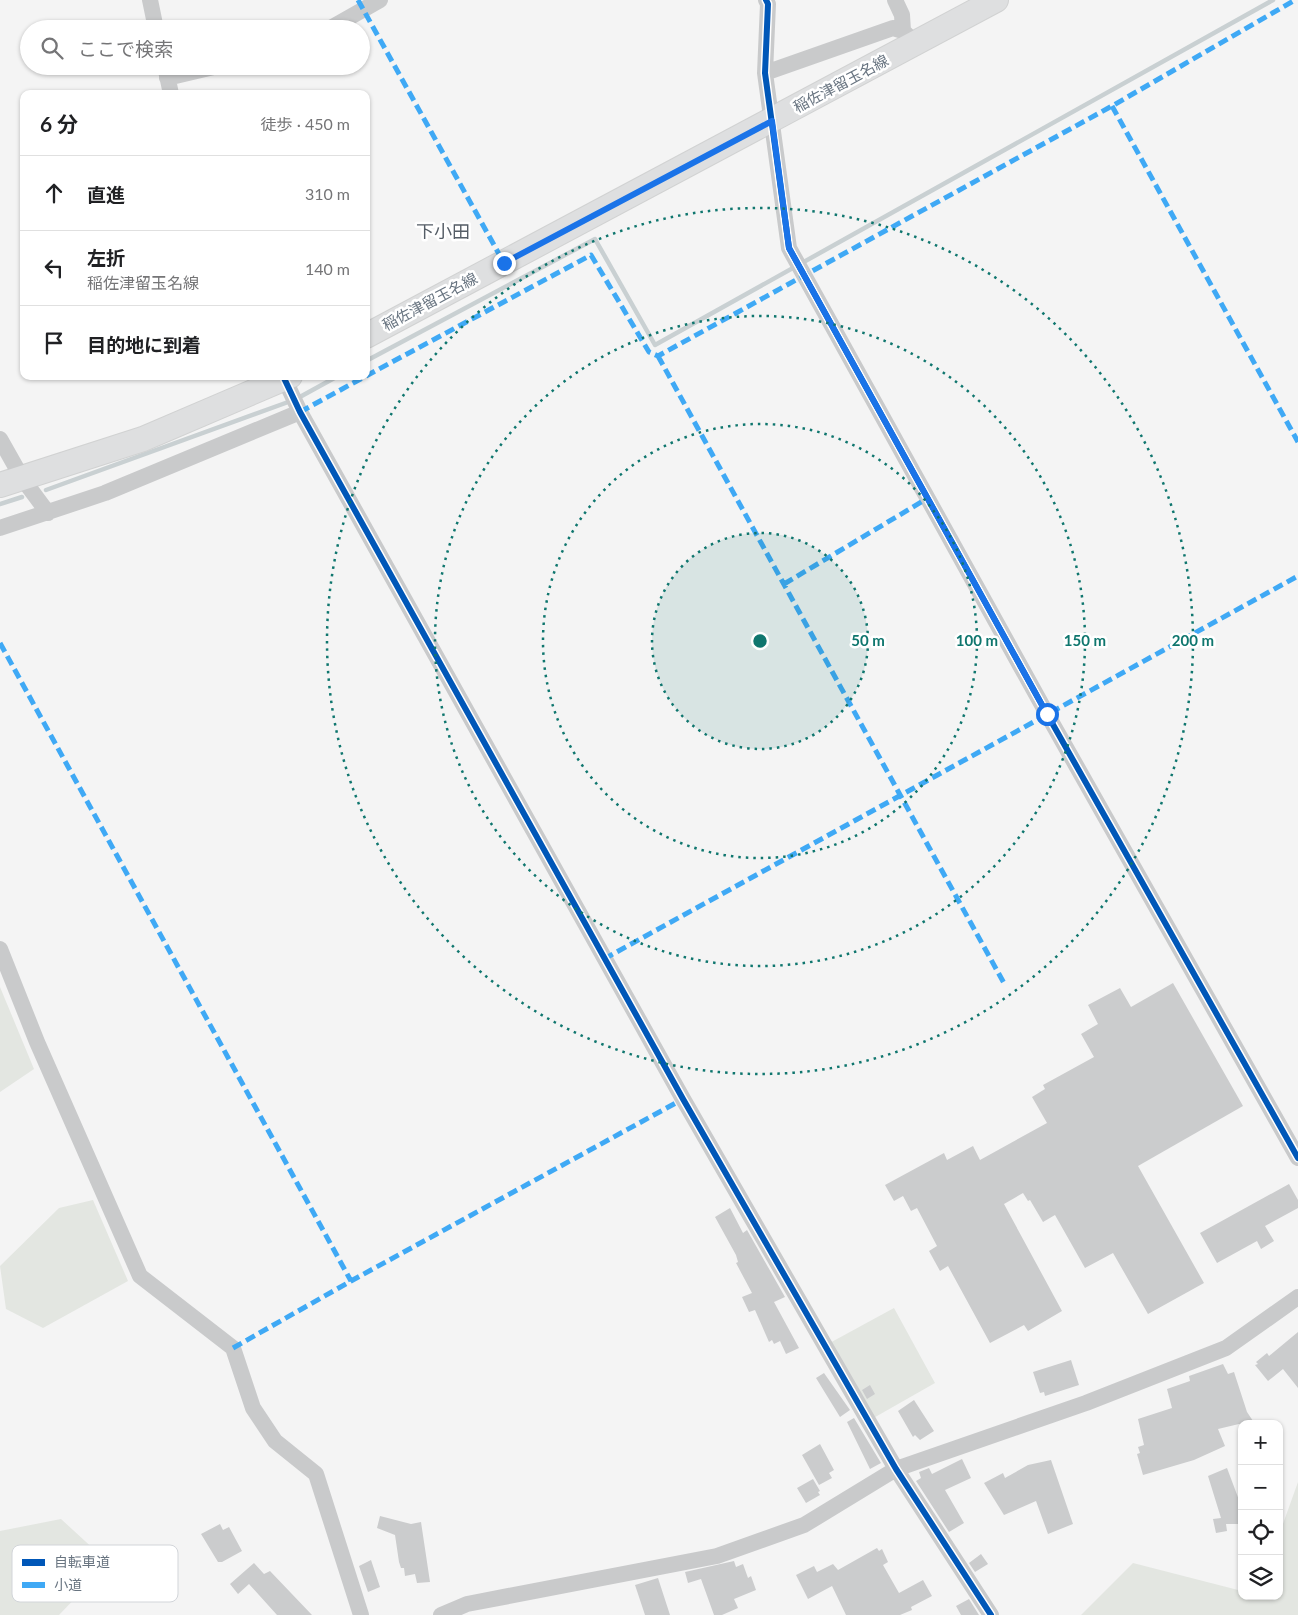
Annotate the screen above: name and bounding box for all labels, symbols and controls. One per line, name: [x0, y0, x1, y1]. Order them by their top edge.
search box: [20, 20, 370, 75]
icon: search: [38, 34, 66, 62]
text: ここで検索: [78, 37, 173, 60]
street label: 稲佐津留玉名線: [790, 51, 891, 116]
text: 6 分: [40, 111, 78, 136]
text: 徒歩 · 450 m: [261, 114, 350, 133]
icon: ahead: [40, 179, 68, 207]
text: 直進: [87, 183, 125, 206]
text: 310 m: [305, 184, 350, 203]
district label: 下小田: [416, 220, 470, 242]
text: 左折: [87, 246, 125, 269]
route end: [493, 252, 516, 275]
icon: left: [40, 254, 68, 282]
text: 140 m: [305, 259, 350, 278]
street label: 稲佐津留玉名線: [379, 269, 480, 334]
text: 稲佐津留玉名線: [87, 273, 199, 292]
icon: arrive: [40, 329, 68, 357]
text: 目的地に到着: [87, 333, 201, 356]
text: 50 m: [851, 631, 885, 649]
text: 100 m: [956, 631, 998, 649]
text: 150 m: [1064, 631, 1106, 649]
text: 200 m: [1172, 631, 1214, 649]
centre of rings: [751, 632, 769, 650]
route start: [1036, 703, 1059, 726]
map controls: [1238, 1420, 1283, 1600]
button: +: [1238, 1420, 1283, 1465]
button: −: [1238, 1465, 1283, 1510]
button: locate: [1238, 1510, 1283, 1555]
legend: [12, 1545, 178, 1602]
text: 自転車道: [54, 1553, 110, 1570]
button: layers: [1238, 1555, 1283, 1600]
text: 小道: [54, 1576, 82, 1593]

